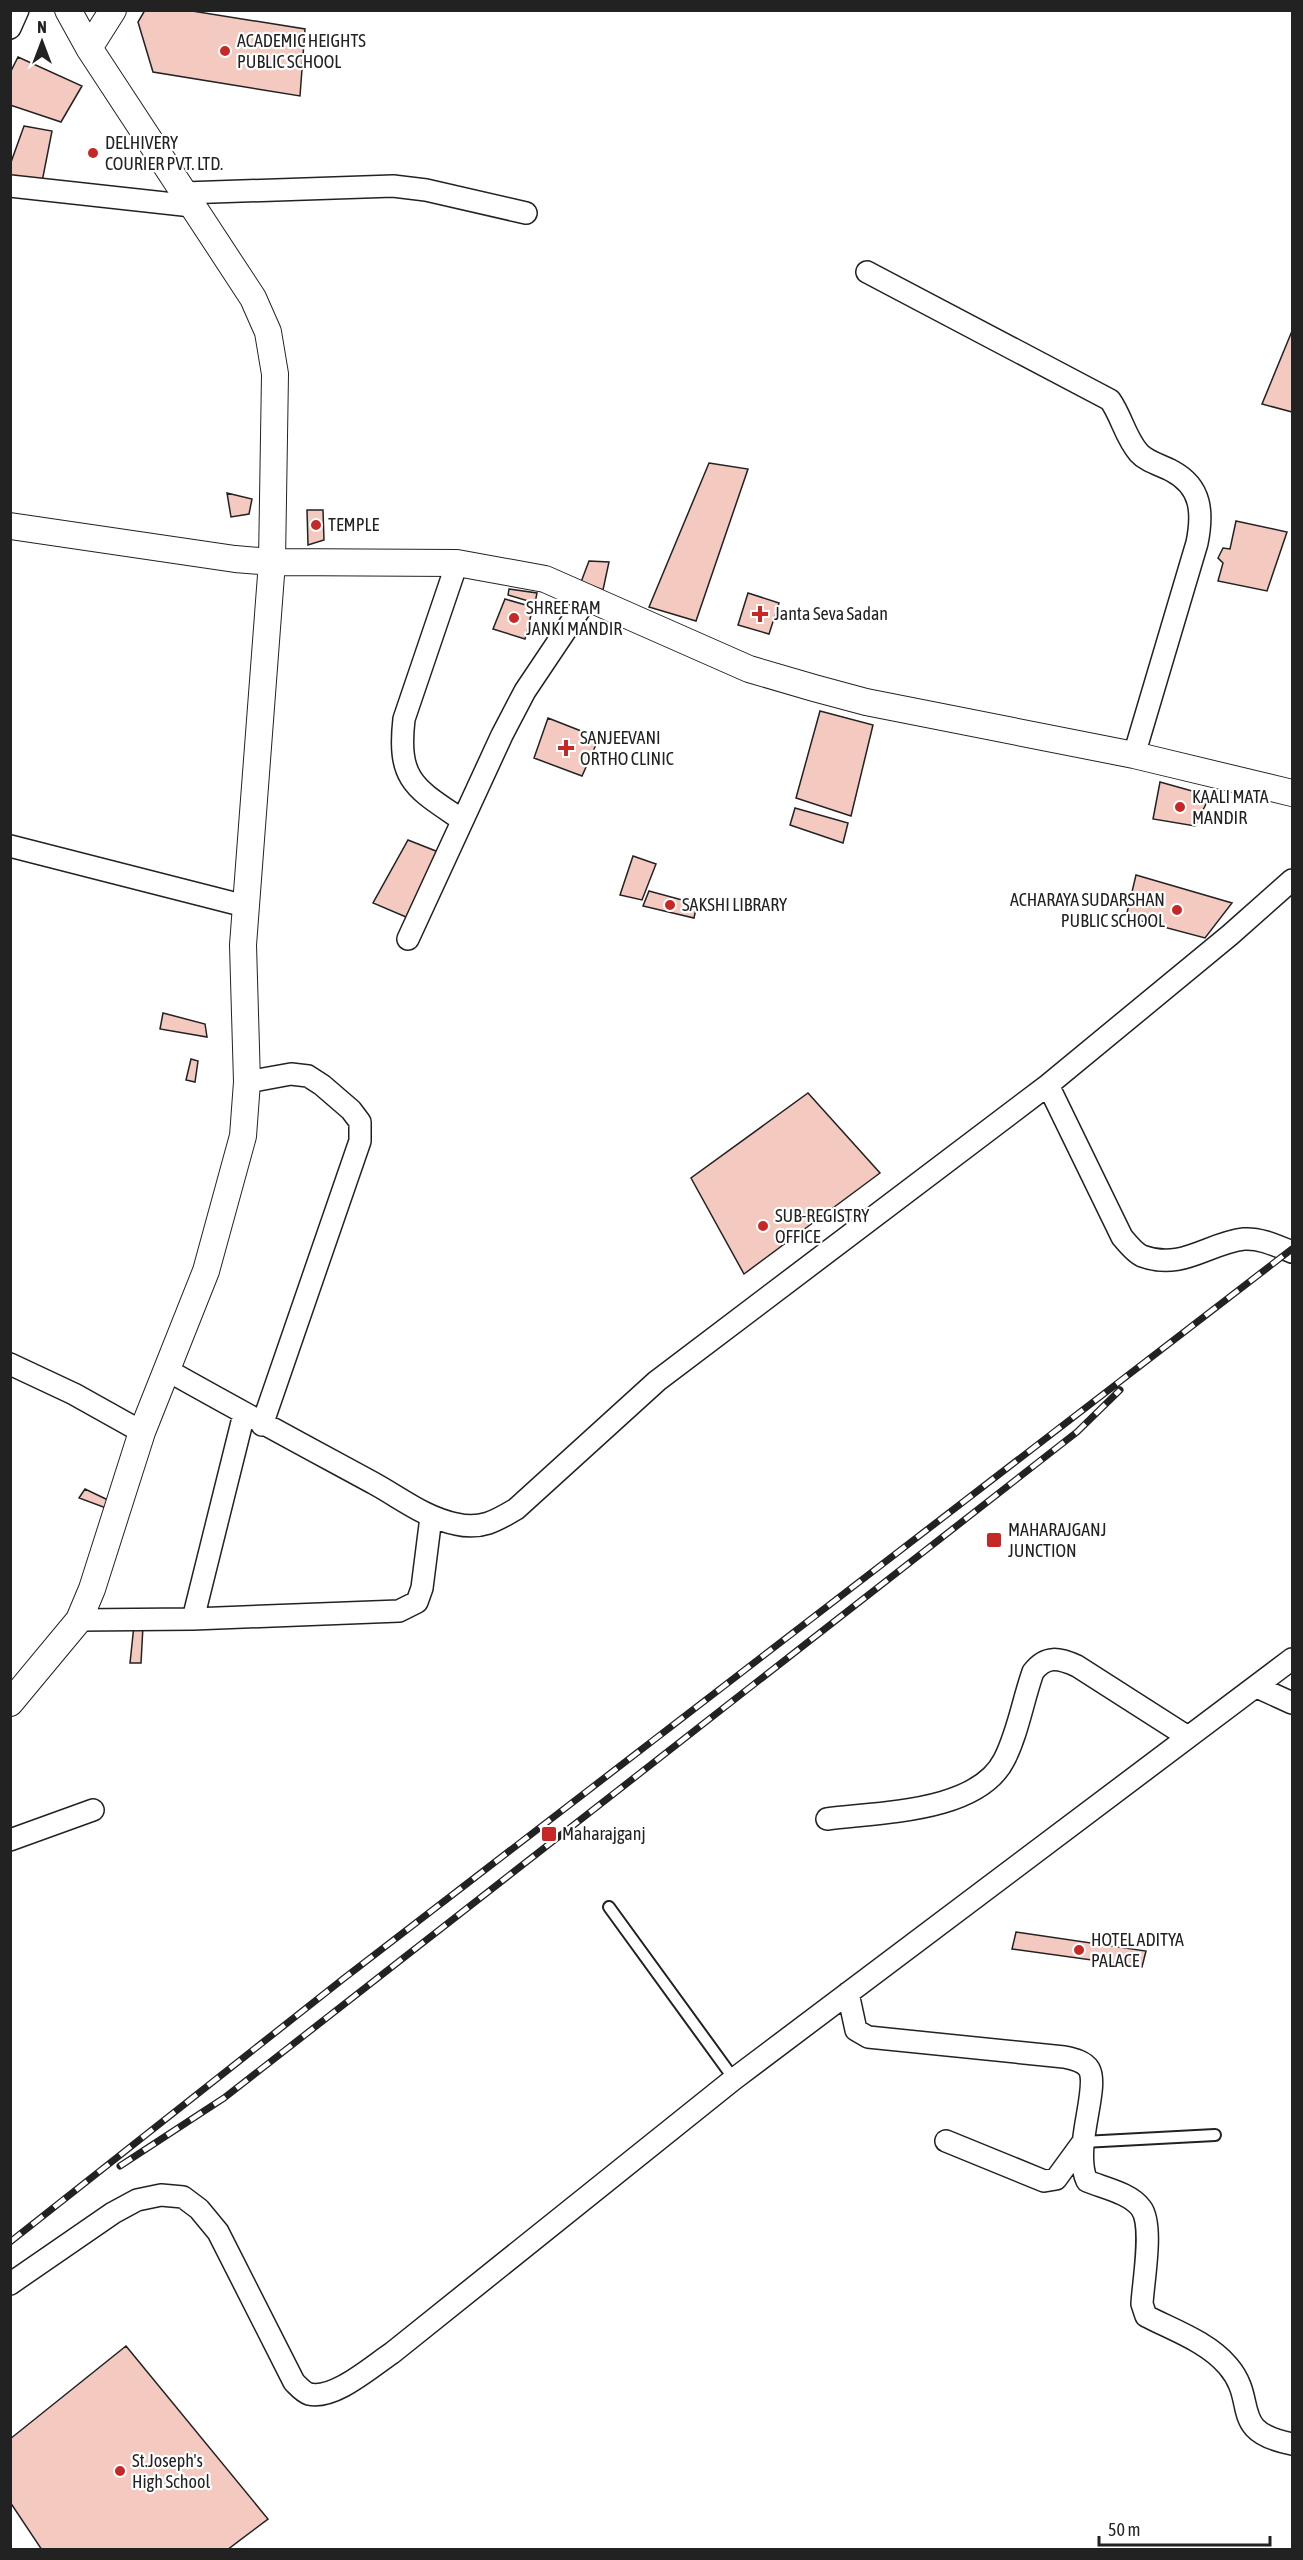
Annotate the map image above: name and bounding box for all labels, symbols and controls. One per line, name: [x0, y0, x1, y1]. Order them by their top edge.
north arrow: [12, 12, 72, 72]
text: N: [37, 18, 47, 36]
place label: ACADEMIC HEIGHTS PUBLIC SCHOOL: [237, 30, 366, 72]
marker: ACADEMIC HEIGHTS PUBLIC SCHOOL: [218, 44, 232, 58]
place label: DELHIVERY COURIER PVT. LTD.: [105, 132, 223, 174]
marker: DELHIVERY COURIER PVT. LTD.: [86, 146, 100, 160]
place label: TEMPLE: [328, 514, 379, 535]
marker: TEMPLE: [309, 518, 323, 532]
place label: SHREE RAM JANKI MANDIR: [526, 597, 622, 639]
place label: Janta Seva Sadan: [774, 603, 888, 624]
marker: Janta Seva Sadan: [751, 605, 769, 623]
marker: SHREE RAM JANKI MANDIR: [507, 611, 521, 625]
place label: SANJEEVANI ORTHO CLINIC: [580, 727, 674, 769]
marker: SANJEEVANI ORTHO CLINIC: [557, 739, 575, 757]
place label: KAALI MATA MANDIR: [1192, 786, 1269, 828]
marker: KAALI MATA MANDIR: [1173, 800, 1187, 814]
place label: ACHARAYA SUDARSHAN PUBLIC SCHOOL: [1010, 889, 1165, 931]
place label: SAKSHI LIBRARY: [682, 894, 787, 915]
marker: SAKSHI LIBRARY: [663, 898, 677, 912]
marker: ACHARAYA SUDARSHAN PUBLIC SCHOOL: [1170, 903, 1184, 917]
place label: SUB-REGISTRY OFFICE: [775, 1205, 869, 1247]
marker: SUB-REGISTRY OFFICE: [756, 1219, 770, 1233]
place label: MAHARAJGANJ JUNCTION: [1008, 1519, 1106, 1561]
marker: MAHARAJGANJ JUNCTION: [985, 1531, 1003, 1549]
place label: Maharajganj: [562, 1823, 646, 1844]
marker: Maharajganj: [540, 1825, 558, 1843]
place label: HOTEL ADITYA PALACE: [1091, 1929, 1184, 1971]
marker: HOTEL ADITYA PALACE: [1072, 1943, 1086, 1957]
place label: St.Joseph's High School: [132, 2450, 210, 2492]
marker: St.Joseph's High School: [113, 2464, 127, 2478]
scale bar: [1099, 2509, 1270, 2547]
text: 50 m: [1108, 2519, 1140, 2540]

